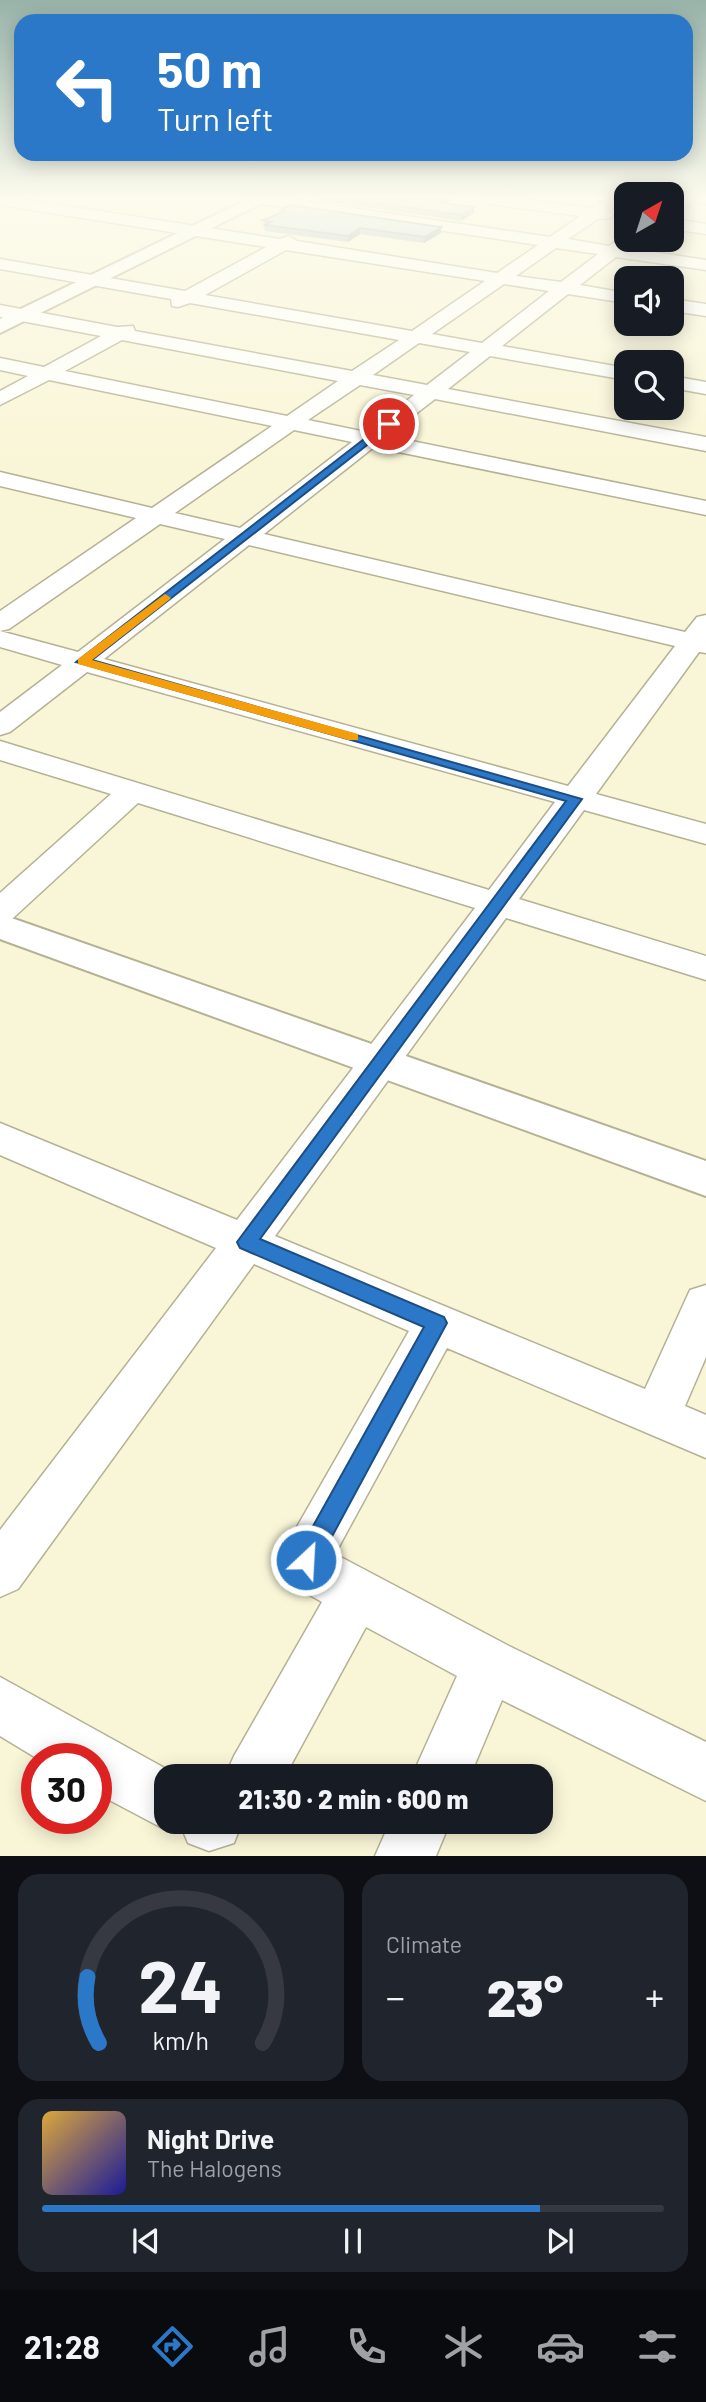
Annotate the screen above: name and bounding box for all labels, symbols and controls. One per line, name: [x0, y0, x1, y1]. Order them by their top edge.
text: 50 m: [157, 39, 262, 98]
icon: left: [42, 42, 133, 133]
text: Turn left: [157, 99, 274, 137]
north arrow: [614, 182, 684, 252]
map controls: [614, 182, 684, 420]
button: sound: [614, 266, 684, 336]
button: search: [614, 350, 684, 420]
pin: [359, 394, 419, 454]
icon: arrive: [370, 405, 408, 443]
position arrow: [269, 1523, 343, 1597]
speed limit sign: 30: [21, 1743, 112, 1834]
text: 21:30 · 2 min · 600 m: [239, 1783, 468, 1814]
text: Climate: [386, 1930, 462, 1958]
text: 24: [139, 1941, 223, 2029]
text: 23°: [487, 1965, 563, 2027]
text: −: [386, 1973, 405, 2019]
text: +: [645, 1973, 664, 2019]
text: km/h: [153, 2025, 209, 2055]
text: Night Drive: [147, 2123, 274, 2154]
text: The Halogens: [147, 2154, 282, 2182]
icon: previous: [127, 2222, 165, 2260]
icon: pause: [334, 2222, 372, 2260]
icon: next: [541, 2222, 579, 2260]
icon: directions: [148, 2322, 197, 2371]
icon: music: [245, 2322, 294, 2371]
icon: phone: [342, 2322, 391, 2371]
icon: climate: [439, 2322, 488, 2371]
icon: car: [536, 2322, 585, 2371]
icon: filters: [633, 2322, 682, 2371]
text: 21:28: [24, 2327, 100, 2365]

